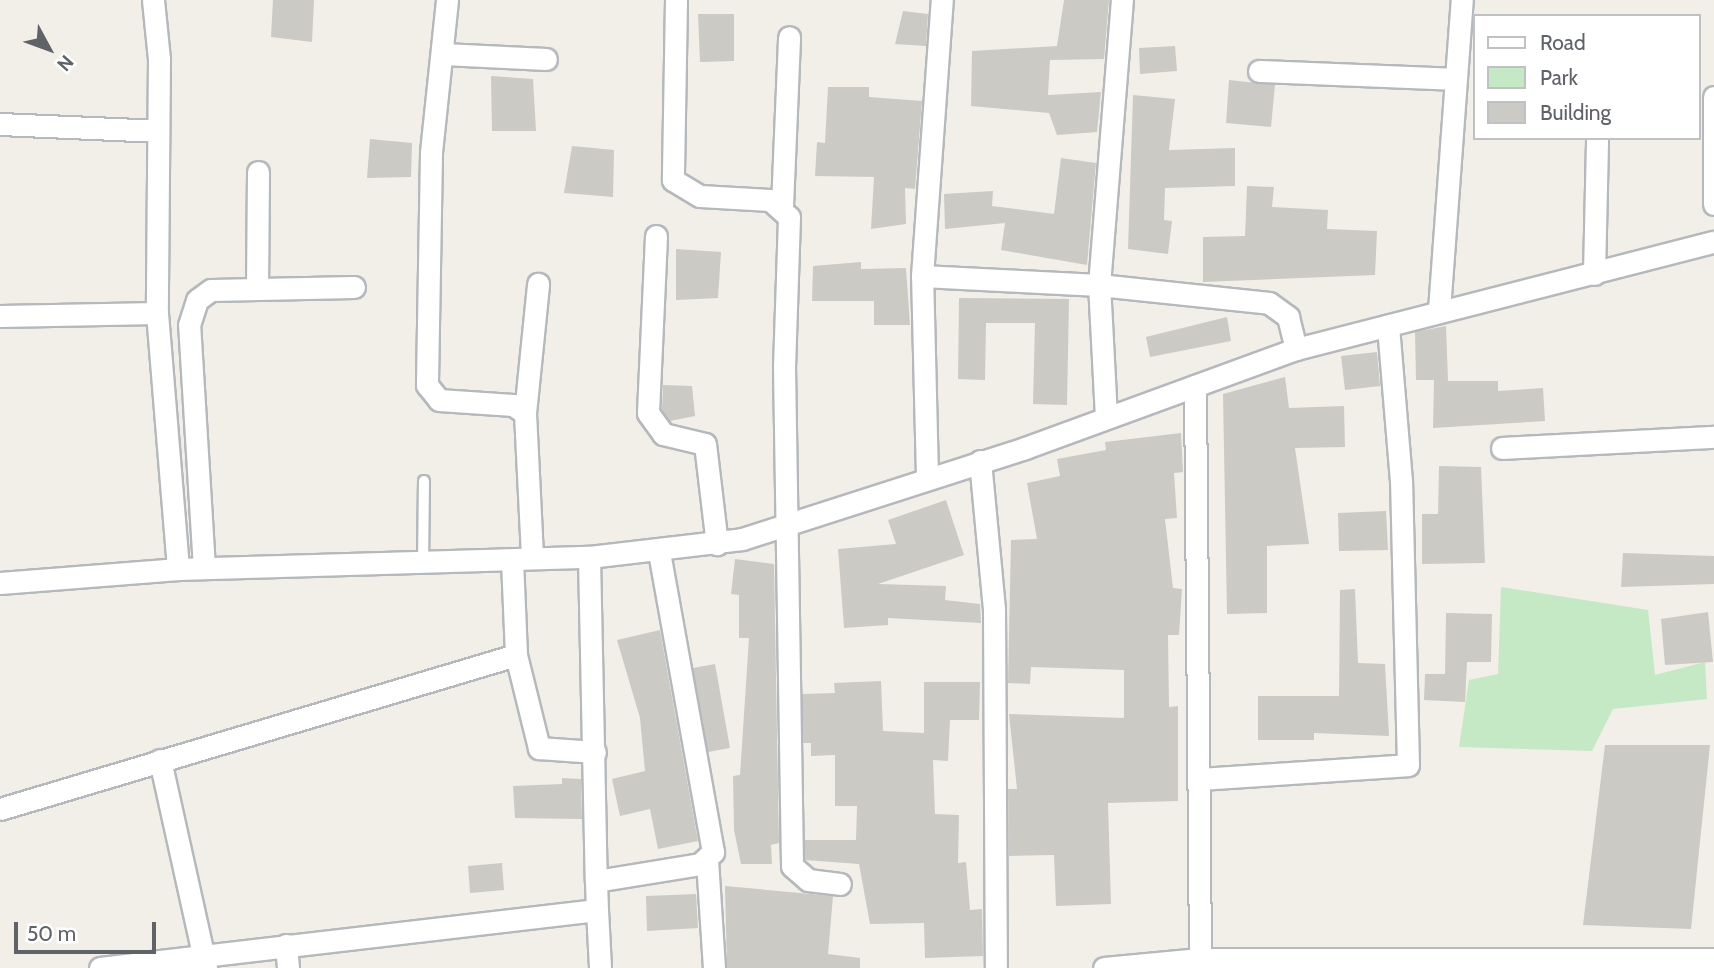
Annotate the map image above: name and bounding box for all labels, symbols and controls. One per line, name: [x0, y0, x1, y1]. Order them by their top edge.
north arrow: [14, 14, 84, 84]
legend: [1472, 14, 1700, 140]
text: Road: [1540, 30, 1586, 55]
text: N: [52, 50, 78, 76]
text: Park: [1540, 65, 1578, 90]
text: Building: [1540, 100, 1611, 125]
scale bar: [18, 908, 159, 952]
text: 50 m: [27, 921, 76, 946]

